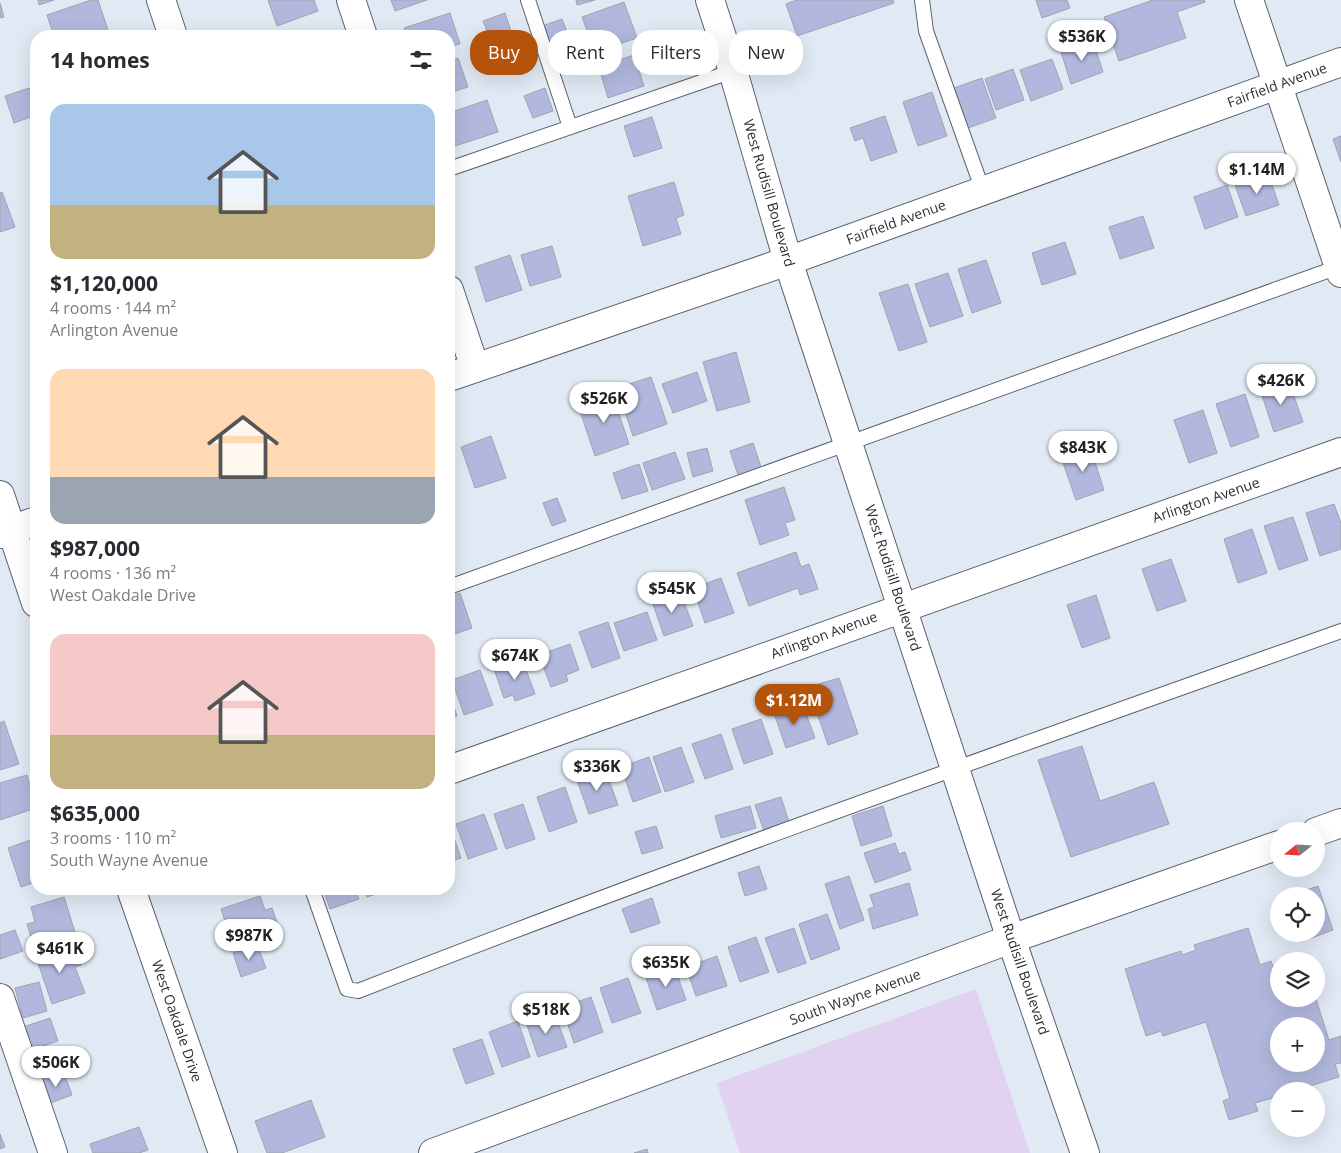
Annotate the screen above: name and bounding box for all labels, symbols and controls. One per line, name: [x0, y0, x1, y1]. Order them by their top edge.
pin: $536K: [1047, 20, 1117, 62]
text: $536K: [1058, 25, 1106, 47]
chip: Buy: [470, 30, 538, 75]
chip: Rent: [548, 30, 622, 75]
chip: Filters: [632, 30, 719, 75]
chip: New: [729, 30, 803, 75]
text: 14 homes: [50, 46, 150, 74]
icon: filters: [407, 46, 435, 74]
street label: Fairfield Avenue: [1224, 58, 1329, 111]
street label: West Rudisill Boulevard: [739, 117, 800, 269]
icon: home: [198, 137, 288, 227]
pin: $1.14M: [1216, 152, 1298, 195]
text: $1.14M: [1229, 158, 1285, 180]
street label: Fairfield Avenue: [843, 195, 948, 248]
text: $1,120,000: [50, 269, 158, 297]
text: 4 rooms · 144 m²: [50, 297, 176, 319]
text: Arlington Avenue: [50, 319, 178, 341]
pin: $426K: [1246, 364, 1316, 406]
text: $426K: [1257, 369, 1305, 391]
pin: $526K: [569, 382, 639, 424]
text: $526K: [580, 387, 628, 409]
icon: home: [198, 402, 288, 492]
pin: $843K: [1048, 430, 1118, 473]
text: $843K: [1059, 436, 1107, 458]
street label: Arlington Avenue: [1150, 472, 1262, 527]
street label: West Rudisill Boulevard: [861, 502, 926, 653]
text: $987,000: [50, 534, 140, 562]
text: 4 rooms · 136 m²: [50, 562, 176, 584]
pin: $545K: [637, 572, 707, 614]
text: $545K: [648, 577, 696, 599]
text: West Oakdale Drive: [50, 584, 196, 606]
street label: Arlington Avenue: [768, 606, 880, 663]
pin: $674K: [480, 638, 550, 681]
text: $674K: [491, 644, 539, 666]
icon: home: [198, 667, 288, 757]
pin: $1.12M: [753, 684, 835, 726]
text: $1.12M: [766, 689, 822, 711]
pin: $336K: [562, 750, 632, 792]
text: $336K: [573, 755, 621, 777]
text: $635,000: [50, 799, 140, 827]
north arrow: [1270, 822, 1325, 878]
map controls: [1270, 822, 1325, 1137]
text: 3 rooms · 110 m²: [50, 827, 176, 849]
text: South Wayne Avenue: [50, 849, 208, 871]
street label: West Rudisill Boulevard: [987, 886, 1054, 1037]
button: locate: [1270, 887, 1325, 942]
pin: $987K: [214, 918, 284, 961]
text: $987K: [225, 924, 273, 946]
pin: $461K: [25, 932, 95, 974]
text: $461K: [36, 937, 84, 959]
pin: $635K: [631, 946, 701, 988]
text: $635K: [642, 951, 690, 973]
button: layers: [1270, 952, 1325, 1007]
street label: West Oakdale Drive: [148, 957, 207, 1084]
street label: South Wayne Avenue: [787, 964, 923, 1029]
pin: $518K: [511, 992, 581, 1035]
text: $518K: [522, 998, 570, 1020]
button: +: [1270, 1017, 1325, 1072]
pin: $506K: [21, 1046, 91, 1088]
text: $506K: [32, 1051, 80, 1073]
button: −: [1270, 1082, 1325, 1137]

